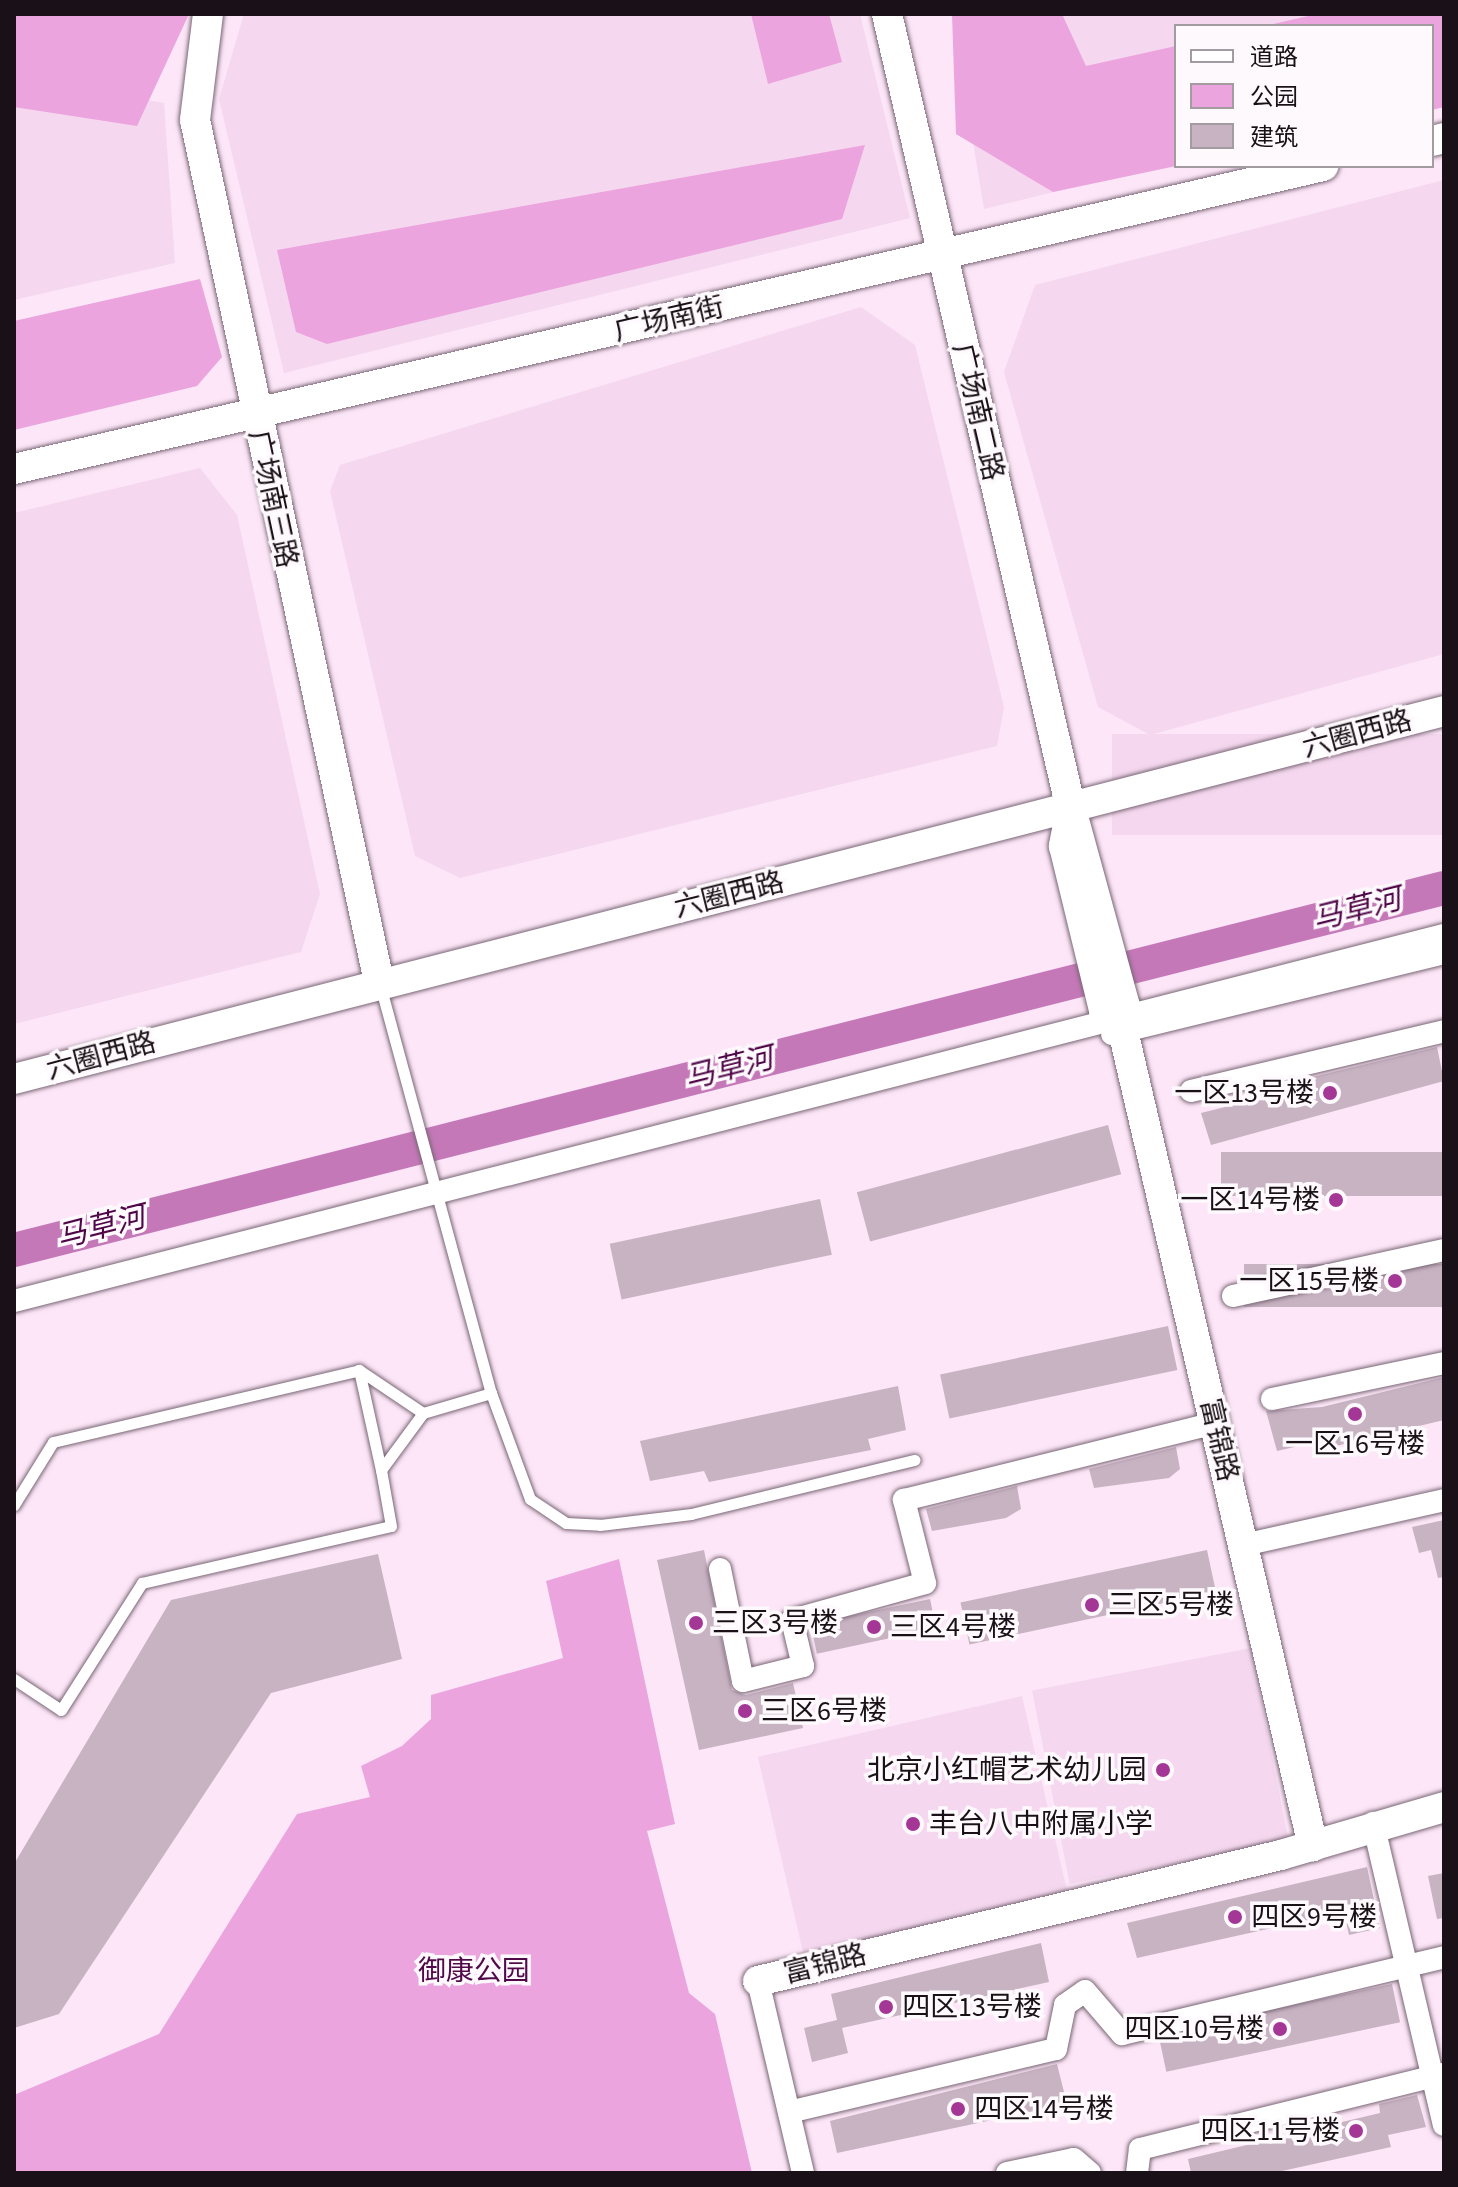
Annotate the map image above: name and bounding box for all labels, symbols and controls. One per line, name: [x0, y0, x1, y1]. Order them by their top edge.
legend: [1174, 24, 1434, 168]
text: 道路: [1250, 40, 1298, 75]
text: 公园: [1250, 80, 1298, 115]
text: 建筑: [1250, 120, 1298, 155]
street label: 广场南街: [611, 290, 727, 348]
street label: 广场南二路: [946, 340, 1010, 484]
street label: 广场南三路: [242, 427, 304, 571]
street label: 六圈西路: [1299, 703, 1415, 765]
street label: 六圈西路: [671, 865, 787, 925]
water label: 马草河: [1309, 882, 1405, 938]
street label: 六圈西路: [43, 1025, 159, 1087]
water label: 马草河: [681, 1041, 777, 1097]
place label: 一区13号楼: [1174, 1076, 1314, 1110]
marker: 一区13号楼: [1321, 1084, 1339, 1102]
place label: 一区14号楼: [1180, 1183, 1320, 1217]
marker: 一区14号楼: [1327, 1191, 1345, 1209]
water label: 马草河: [53, 1200, 149, 1256]
place label: 一区15号楼: [1239, 1264, 1379, 1298]
marker: 一区15号楼: [1386, 1272, 1404, 1290]
street label: 富锦路: [1193, 1395, 1245, 1485]
marker: 一区16号楼: [1346, 1405, 1364, 1423]
place label: 一区16号楼: [1285, 1427, 1425, 1461]
place label: 三区5号楼: [1108, 1588, 1234, 1622]
marker: 三区5号楼: [1083, 1596, 1101, 1614]
place label: 三区3号楼: [712, 1606, 838, 1640]
place label: 三区4号楼: [890, 1610, 1016, 1644]
marker: 三区3号楼: [687, 1614, 705, 1632]
marker: 三区4号楼: [865, 1618, 883, 1636]
place label: 三区6号楼: [761, 1694, 887, 1728]
marker: 三区6号楼: [736, 1702, 754, 1720]
place label: 北京小红帽艺术幼儿园: [867, 1753, 1147, 1787]
marker: 北京小红帽艺术幼儿园: [1154, 1761, 1172, 1779]
place label: 丰台八中附属小学: [929, 1807, 1153, 1841]
marker: 丰台八中附属小学: [904, 1815, 922, 1833]
place label: 四区9号楼: [1251, 1900, 1377, 1934]
marker: 四区9号楼: [1226, 1908, 1244, 1926]
street label: 富锦路: [780, 1938, 870, 1990]
park label: 御康公园: [418, 1954, 530, 1988]
place label: 四区13号楼: [902, 1990, 1042, 2024]
marker: 四区13号楼: [877, 1998, 895, 2016]
place label: 四区10号楼: [1124, 2012, 1264, 2046]
marker: 四区10号楼: [1271, 2020, 1289, 2038]
place label: 四区14号楼: [974, 2092, 1114, 2126]
marker: 四区14号楼: [949, 2100, 967, 2118]
place label: 四区11号楼: [1200, 2114, 1340, 2148]
marker: 四区11号楼: [1347, 2122, 1365, 2140]

